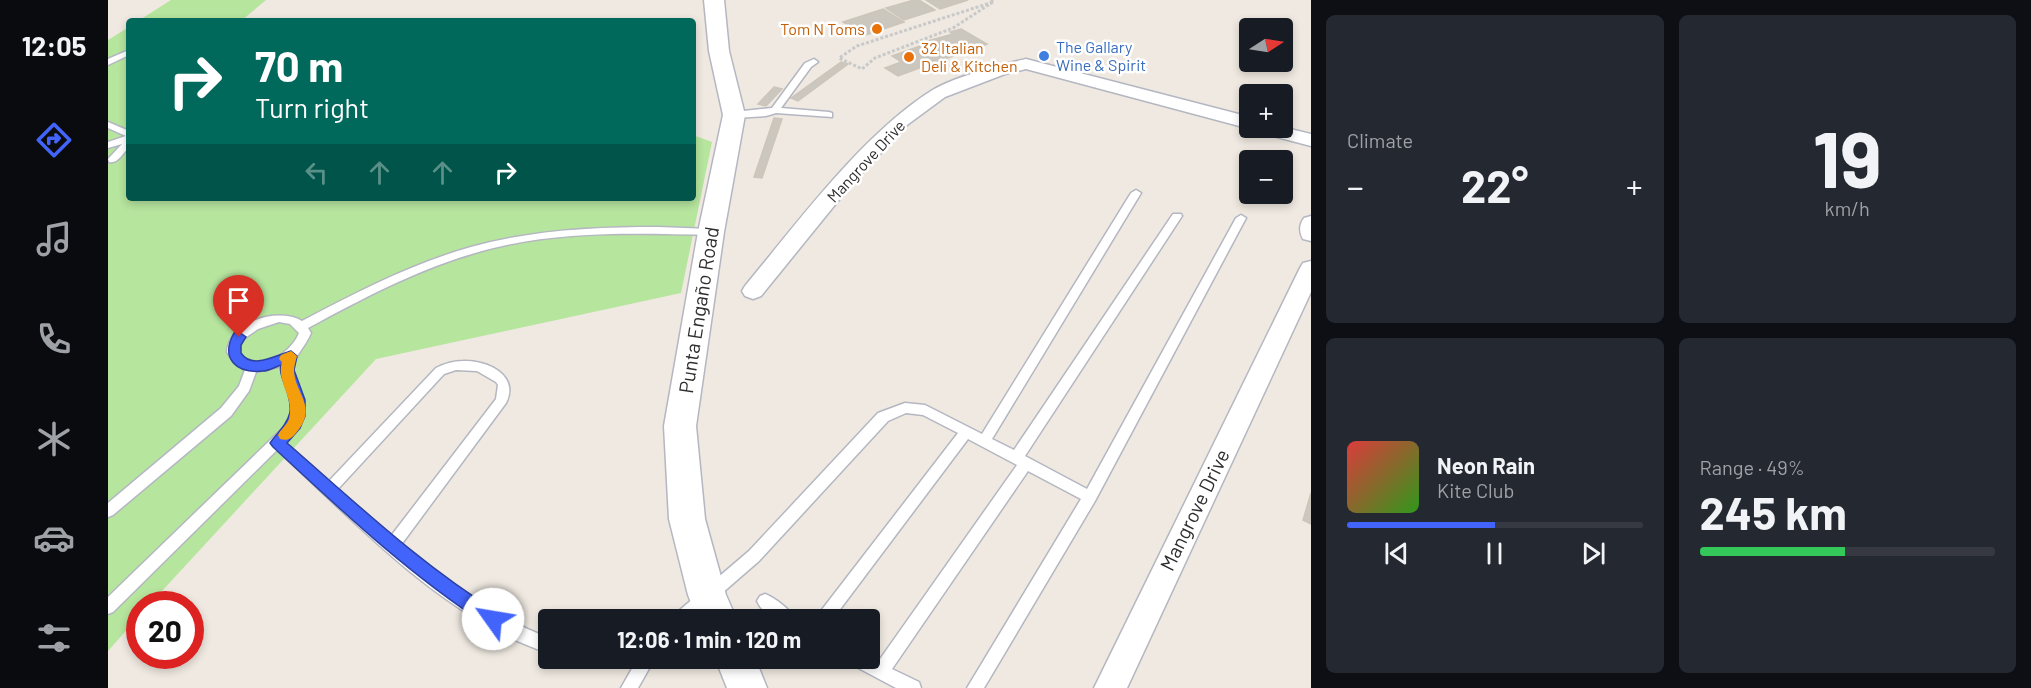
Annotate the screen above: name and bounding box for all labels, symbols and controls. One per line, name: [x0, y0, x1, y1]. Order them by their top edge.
north arrow: [1239, 18, 1293, 72]
map controls: [1239, 18, 1293, 204]
place label: Tom N Toms: [780, 19, 865, 38]
marker: Tom N Toms: [870, 22, 884, 36]
text: 12:05: [22, 29, 86, 61]
place label: The Gallary Wine & Spirit: [1056, 37, 1146, 74]
place label: 32 Italian Deli & Kitchen: [921, 38, 1018, 75]
text: 70 m: [255, 40, 343, 90]
icon: right: [156, 42, 234, 120]
marker: The Gallary Wine & Spirit: [1037, 49, 1051, 63]
marker: 32 Italian Deli & Kitchen: [902, 50, 916, 64]
button: +: [1239, 84, 1293, 138]
text: Turn right: [255, 91, 369, 123]
text: 19: [1813, 110, 1882, 204]
street label: Mangrove Drive: [823, 116, 909, 206]
icon: directions: [33, 119, 75, 161]
text: Climate: [1347, 128, 1413, 152]
button: −: [1239, 150, 1293, 204]
icon: left: [300, 156, 333, 189]
icon: ahead: [363, 156, 396, 189]
icon: ahead: [426, 156, 459, 189]
icon: right: [489, 156, 522, 189]
text: 22°: [1461, 158, 1528, 212]
text: −: [1347, 166, 1364, 206]
text: +: [1626, 166, 1642, 206]
text: km/h: [1825, 196, 1870, 220]
icon: music: [33, 218, 75, 260]
street label: Punta Engaño Road: [673, 225, 723, 395]
pin: [213, 275, 264, 337]
icon: arrive: [222, 284, 255, 317]
icon: phone: [33, 318, 75, 360]
icon: climate: [33, 418, 75, 460]
street label: Mangrove Drive: [1154, 445, 1234, 574]
text: Neon Rain: [1437, 452, 1535, 478]
text: Range · 49%: [1700, 455, 1805, 479]
text: Kite Club: [1437, 478, 1514, 502]
text: 245 km: [1700, 485, 1847, 539]
icon: car: [33, 517, 75, 559]
icon: previous: [1380, 537, 1413, 570]
icon: pause: [1478, 537, 1511, 570]
icon: next: [1577, 537, 1610, 570]
position arrow: [461, 587, 525, 651]
speed limit sign: 20: [126, 591, 204, 669]
icon: filters: [33, 617, 75, 659]
text: 12:06 · 1 min · 120 m: [617, 626, 801, 652]

